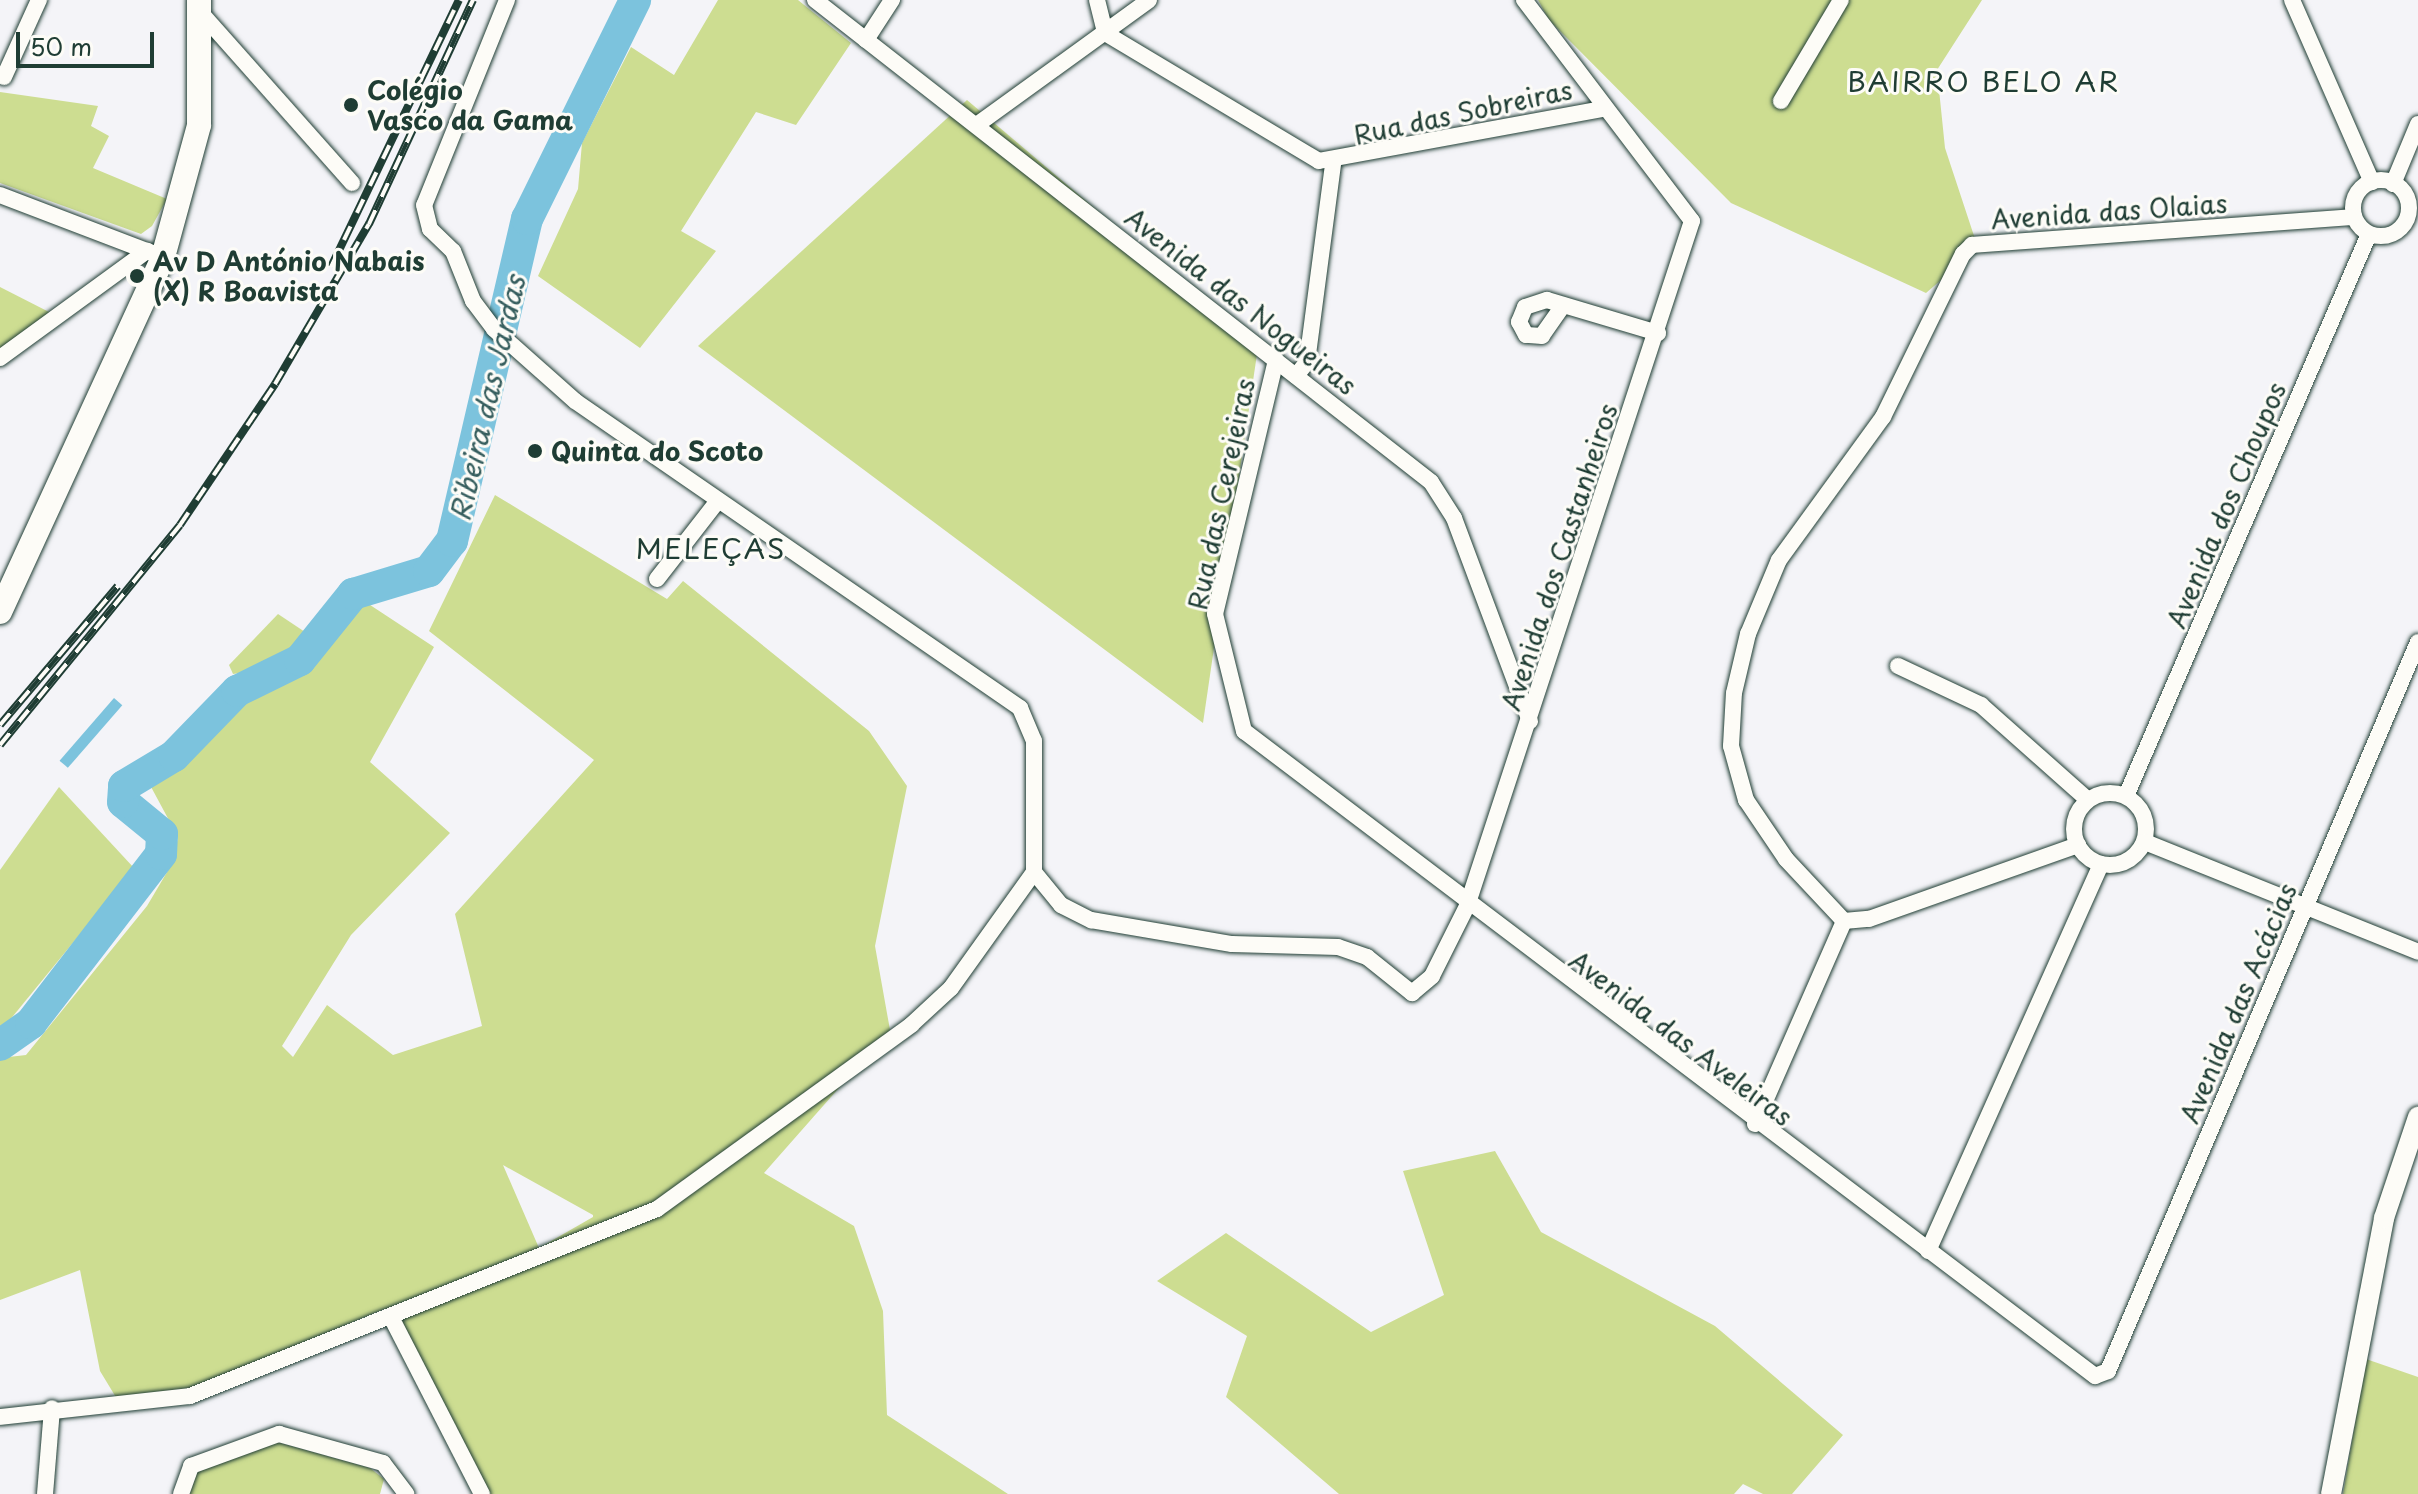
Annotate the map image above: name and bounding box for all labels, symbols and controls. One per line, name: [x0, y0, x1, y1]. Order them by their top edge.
scale bar: [20, 16, 158, 66]
text: 50 m: [30, 28, 92, 64]
district label: BAIRRO BELO AR: [1846, 64, 2122, 98]
street label: Rua das Sobreiras: [1349, 73, 1577, 151]
place label: Colégio Vasco da Gama: [367, 74, 574, 136]
marker: Colégio Vasco da Gama: [342, 96, 360, 114]
street label: Avenida das Olaias: [1989, 187, 2229, 235]
street label: Avenida das Nogueiras: [1119, 201, 1363, 401]
place label: Av D António Nabais (X) R Boavista: [153, 245, 428, 306]
marker: Av D António Nabais (X) R Boavista: [128, 267, 146, 285]
water label: Ribeira das Jardas: [443, 272, 531, 524]
street label: Rua das Cerejeiras: [1181, 375, 1261, 613]
street label: Avenida dos Choupos: [2160, 377, 2292, 633]
street label: Avenida dos Castanheiros: [1494, 398, 1624, 716]
place label: Quinta do Scoto: [551, 435, 764, 467]
marker: Quinta do Scoto: [526, 442, 544, 460]
district label: MELEÇAS: [636, 531, 786, 565]
street label: Avenida das Acácias: [2173, 878, 2303, 1128]
street label: Avenida das Aveleiras: [1564, 944, 1798, 1132]

